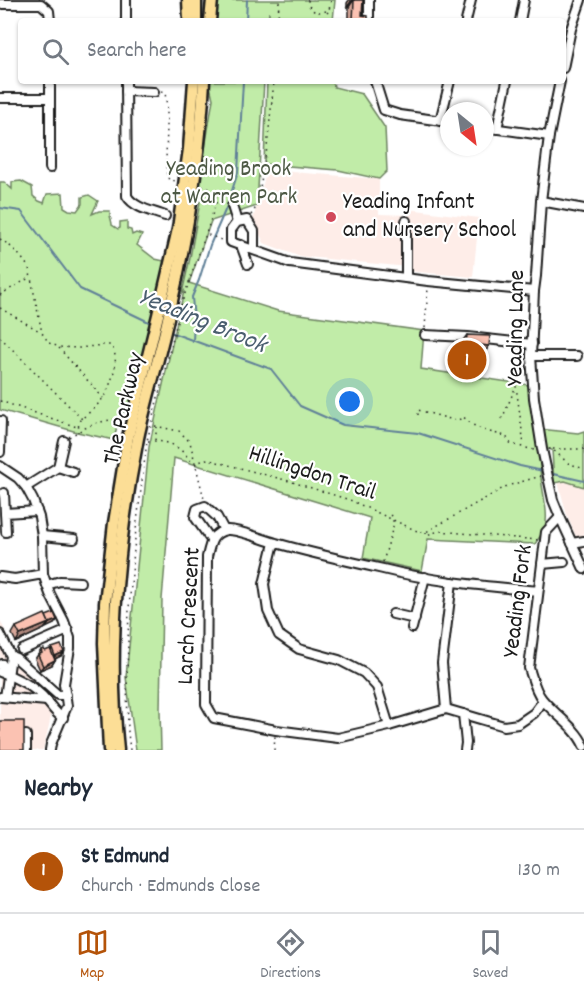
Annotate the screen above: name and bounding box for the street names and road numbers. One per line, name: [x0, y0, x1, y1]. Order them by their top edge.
street label: Yeading Lane: [499, 270, 535, 386]
street label: The Parkway: [96, 348, 155, 468]
street label: Hillingdon Trail: [244, 437, 381, 511]
street label: Yeading Fork: [495, 543, 543, 659]
street label: Larch Crescent: [169, 546, 211, 686]

